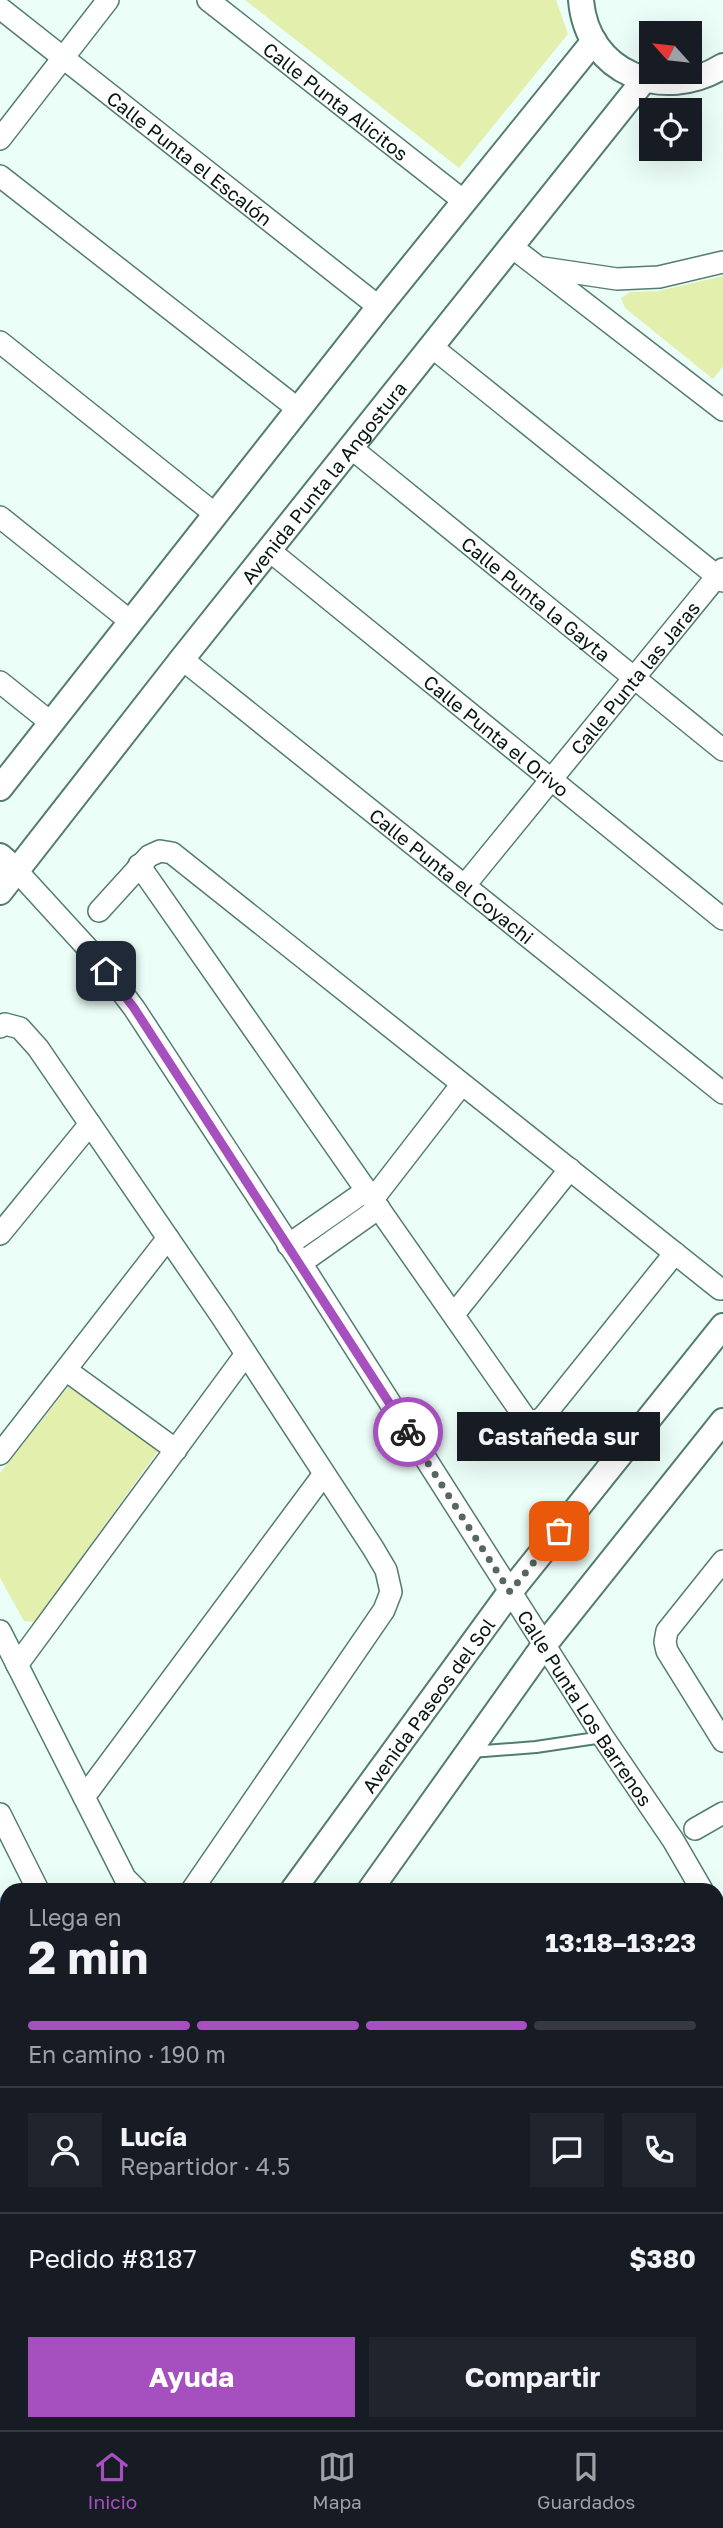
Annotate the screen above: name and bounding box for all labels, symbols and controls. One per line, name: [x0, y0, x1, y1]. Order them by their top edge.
north arrow: [639, 21, 702, 84]
map controls: [639, 21, 702, 161]
street label: Calle Punta Alicitos: [259, 37, 413, 165]
street label: Calle Punta el Escalón: [103, 86, 277, 230]
button: locate: [639, 98, 702, 161]
street label: Avenida Punta la Angostura: [236, 377, 411, 588]
street label: Calle Punta la Gayta: [457, 531, 615, 666]
street label: Calle Punta las Jaras: [565, 596, 704, 759]
street label: Calle Punta el Orivo: [419, 669, 574, 801]
street label: Calle Punta el Coyachi: [365, 803, 539, 948]
pin: [76, 941, 136, 1001]
icon: home: [87, 952, 125, 990]
courier: [373, 1397, 443, 1467]
callout: Castañeda sur: [458, 1412, 660, 1461]
icon: bike: [389, 1413, 427, 1451]
text: Castañeda sur: [478, 1422, 639, 1450]
pin: [529, 1501, 589, 1561]
icon: bag: [540, 1512, 578, 1550]
street label: Calle Punta Los Barrenos: [513, 1605, 658, 1810]
street label: Avenida Paseos del Sol: [357, 1613, 499, 1797]
text: Llega en: [28, 1903, 122, 1931]
text: 13:18–13:23: [545, 1927, 696, 1958]
text: 2 min: [28, 1929, 148, 1984]
text: En camino · 190 m: [28, 2040, 226, 2068]
button: person: [28, 2113, 102, 2187]
button: chat: [530, 2113, 604, 2187]
button: phone: [622, 2113, 696, 2187]
text: Lucía: [120, 2121, 187, 2152]
text: Repartidor · 4.5: [120, 2152, 290, 2180]
text: Pedido #8187: [28, 2243, 197, 2274]
text: $380: [629, 2243, 696, 2274]
button: Ayuda: [28, 2337, 355, 2417]
button: Compartir: [369, 2337, 696, 2417]
tab: Inicio: [88, 2448, 137, 2513]
tab: Mapa: [312, 2448, 362, 2513]
tab: Guardados: [537, 2448, 635, 2513]

